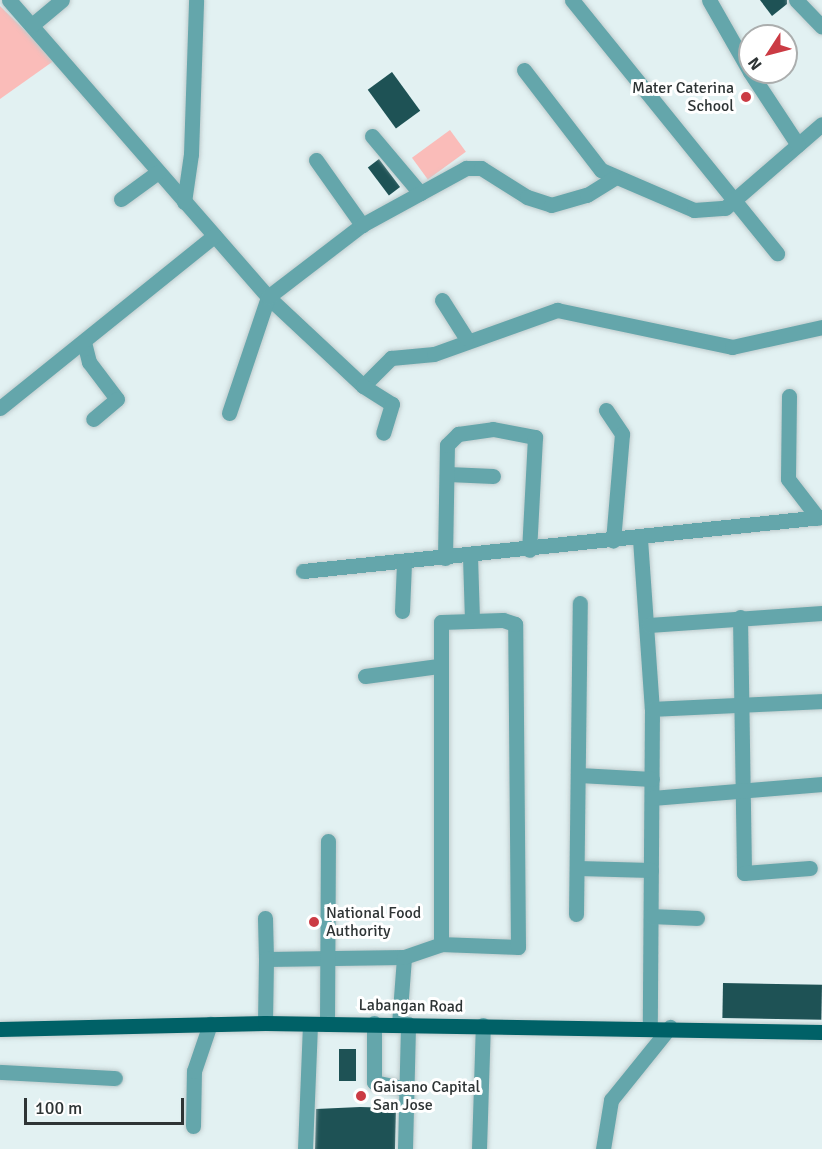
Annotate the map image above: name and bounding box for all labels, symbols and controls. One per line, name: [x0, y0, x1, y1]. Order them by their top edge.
north arrow: [738, 24, 798, 84]
text: N: [744, 53, 766, 74]
place label: Mater Caterina School: [632, 78, 734, 116]
marker: Mater Caterina School: [739, 90, 753, 104]
place label: National Food Authority: [326, 903, 421, 941]
marker: National Food Authority: [307, 915, 321, 929]
street label: Labangan Road: [359, 995, 463, 1017]
place label: Gaisano Capital San Jose: [373, 1077, 480, 1115]
scale bar: [27, 1086, 188, 1124]
marker: Gaisano Capital San Jose: [354, 1089, 368, 1103]
text: 100 m: [35, 1097, 82, 1119]

